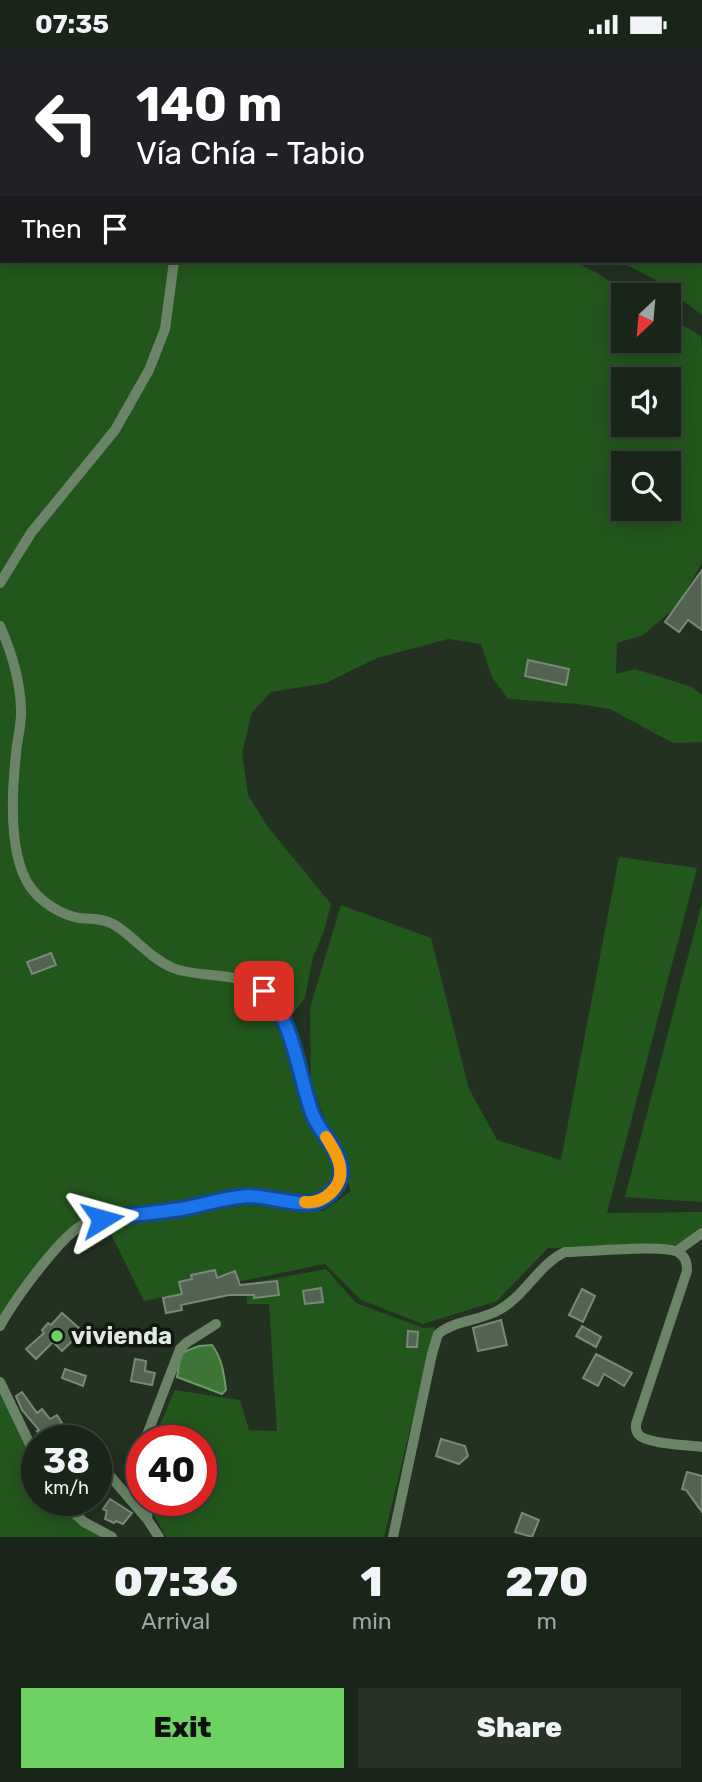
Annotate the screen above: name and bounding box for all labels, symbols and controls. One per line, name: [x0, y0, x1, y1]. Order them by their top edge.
text: 07:35: [35, 9, 109, 40]
text: 140 m: [136, 75, 282, 133]
icon: left: [21, 77, 112, 168]
text: Vía Chía - Tabio: [136, 134, 365, 172]
icon: arrive: [96, 210, 134, 248]
text: Then: [21, 214, 82, 245]
north arrow: [611, 283, 681, 353]
map controls: [611, 283, 681, 521]
button: sound: [611, 367, 681, 437]
button: search: [611, 451, 681, 521]
pin: [234, 961, 294, 1021]
icon: arrive: [245, 972, 283, 1010]
position arrow: [65, 1182, 139, 1256]
place label: vivienda: [71, 1322, 172, 1350]
marker: vivienda: [49, 1328, 65, 1344]
speed limit sign: 40: [126, 1425, 217, 1516]
text: 38: [43, 1440, 90, 1482]
text: km/h: [44, 1477, 89, 1499]
text: 07:36: [114, 1557, 238, 1607]
text: 1: [361, 1557, 383, 1607]
text: 270: [505, 1557, 588, 1607]
text: Arrival: [141, 1607, 210, 1635]
text: min: [352, 1607, 392, 1635]
text: m: [537, 1607, 557, 1635]
button: Exit: [21, 1688, 344, 1768]
button: Share: [358, 1688, 681, 1768]

